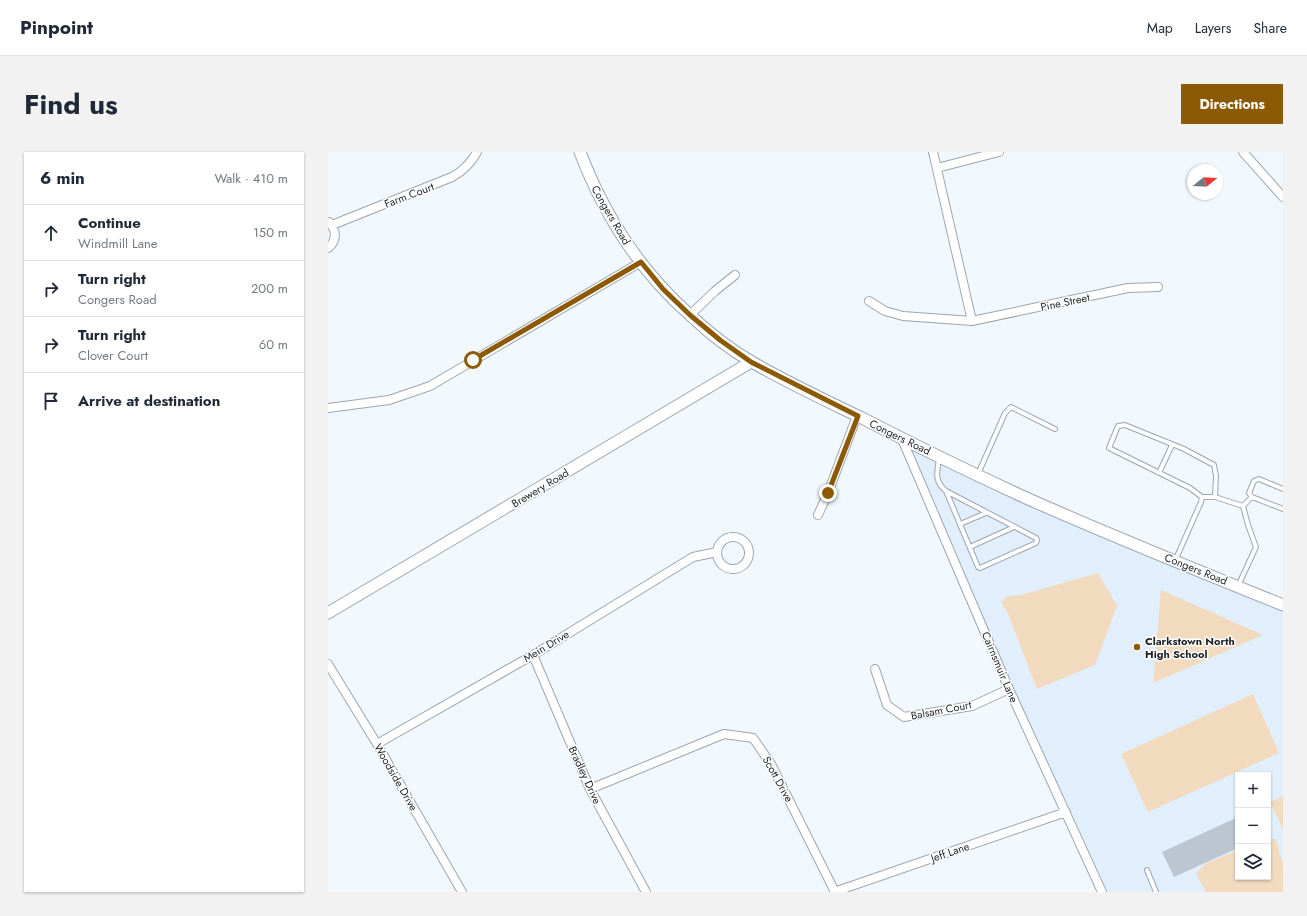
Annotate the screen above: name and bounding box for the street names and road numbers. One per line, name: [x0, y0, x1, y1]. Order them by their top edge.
street label: Farm Court: [382, 178, 436, 212]
street label: Congers Road: [587, 182, 635, 248]
street label: Pine Street: [1039, 289, 1091, 315]
street label: Congers Road: [867, 415, 933, 459]
street label: Brewery Road: [508, 465, 572, 511]
street label: Congers Road: [1162, 549, 1230, 589]
street label: Mein Drive: [520, 626, 572, 666]
street label: Cairnsmuir Lane: [978, 629, 1022, 705]
street label: Balsam Court: [909, 696, 973, 724]
street label: Woodside Drive: [370, 740, 422, 814]
street label: Bradley Drive: [565, 743, 606, 807]
street label: Scott Drive: [759, 753, 797, 805]
street label: Jeff Lane: [927, 838, 972, 867]

